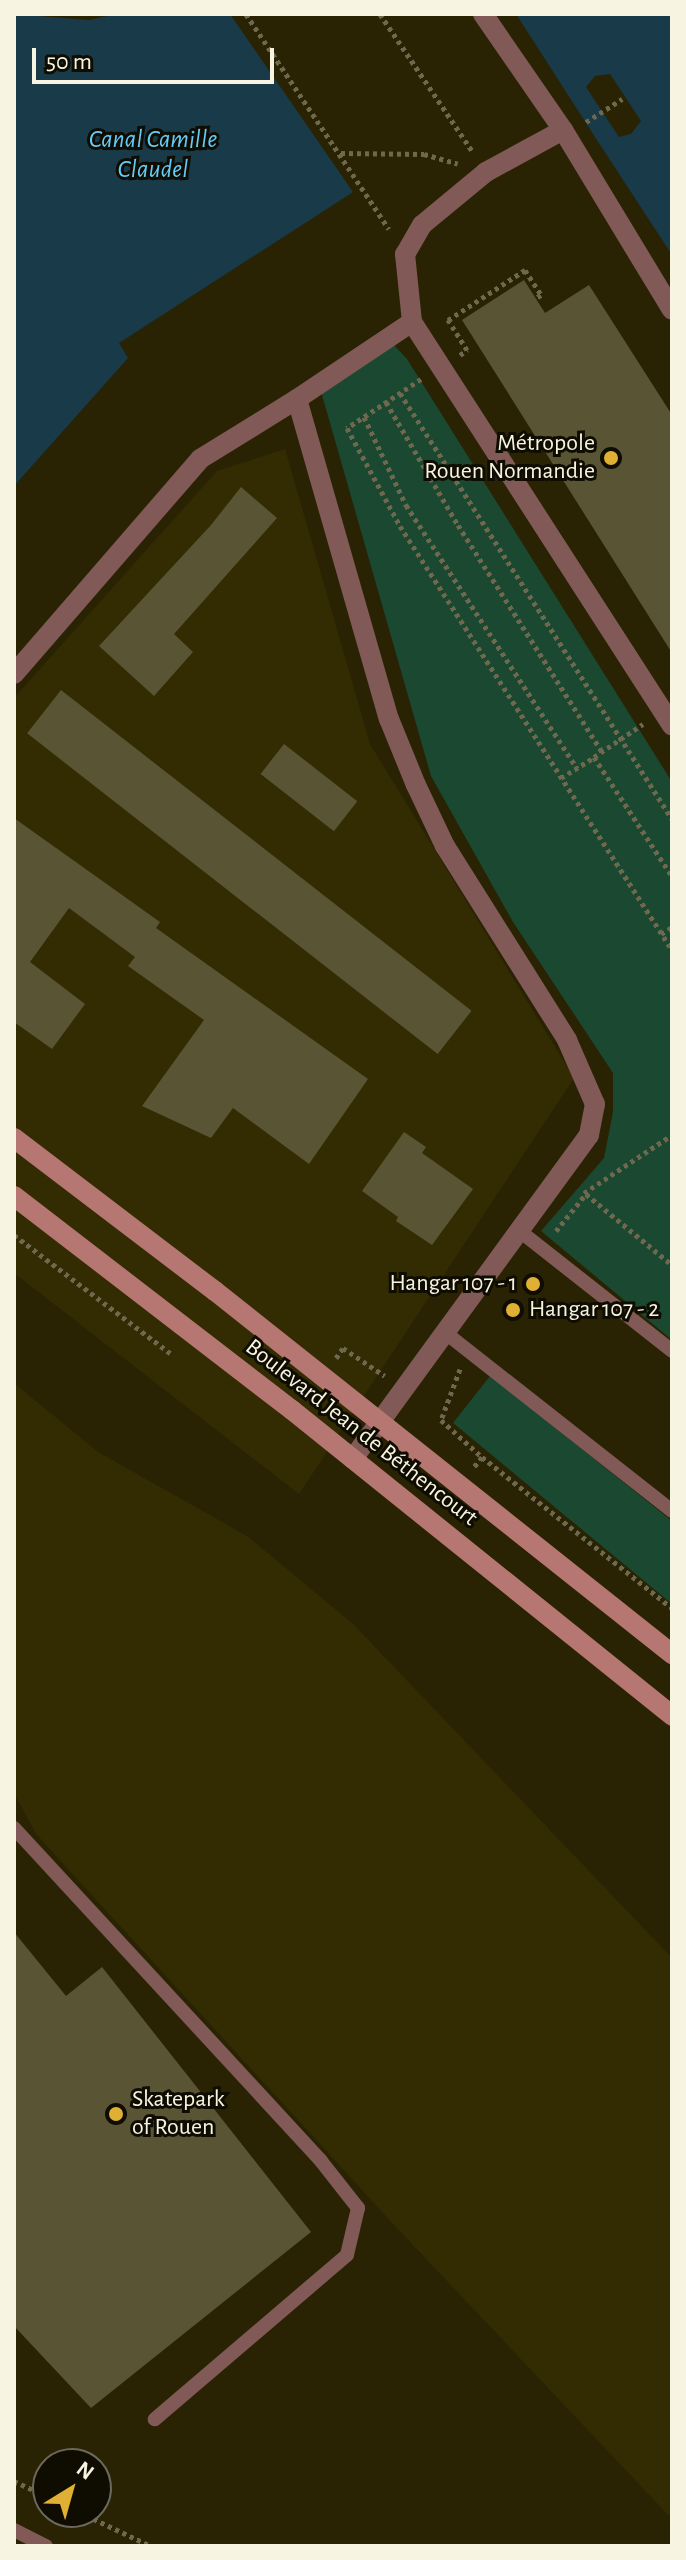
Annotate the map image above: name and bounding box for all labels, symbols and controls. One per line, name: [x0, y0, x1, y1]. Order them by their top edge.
scale bar: [36, 32, 278, 82]
text: 50 m: [46, 50, 92, 74]
water label: Canal Camille Claudel: [89, 124, 217, 186]
place label: Métropole Rouen Normandie: [424, 430, 595, 486]
marker: Métropole Rouen Normandie: [602, 449, 620, 467]
place label: Hangar 107 - 1: [389, 1270, 517, 1298]
marker: Hangar 107 - 1: [524, 1275, 542, 1293]
place label: Hangar 107 - 2: [529, 1296, 659, 1324]
marker: Hangar 107 - 2: [504, 1301, 522, 1319]
street label: Boulevard Jean de Béthencourt: [239, 1333, 483, 1533]
place label: Skatepark of Rouen: [132, 2086, 225, 2142]
marker: Skatepark of Rouen: [107, 2105, 125, 2123]
north arrow: [32, 2448, 112, 2528]
text: N: [73, 2457, 98, 2484]

